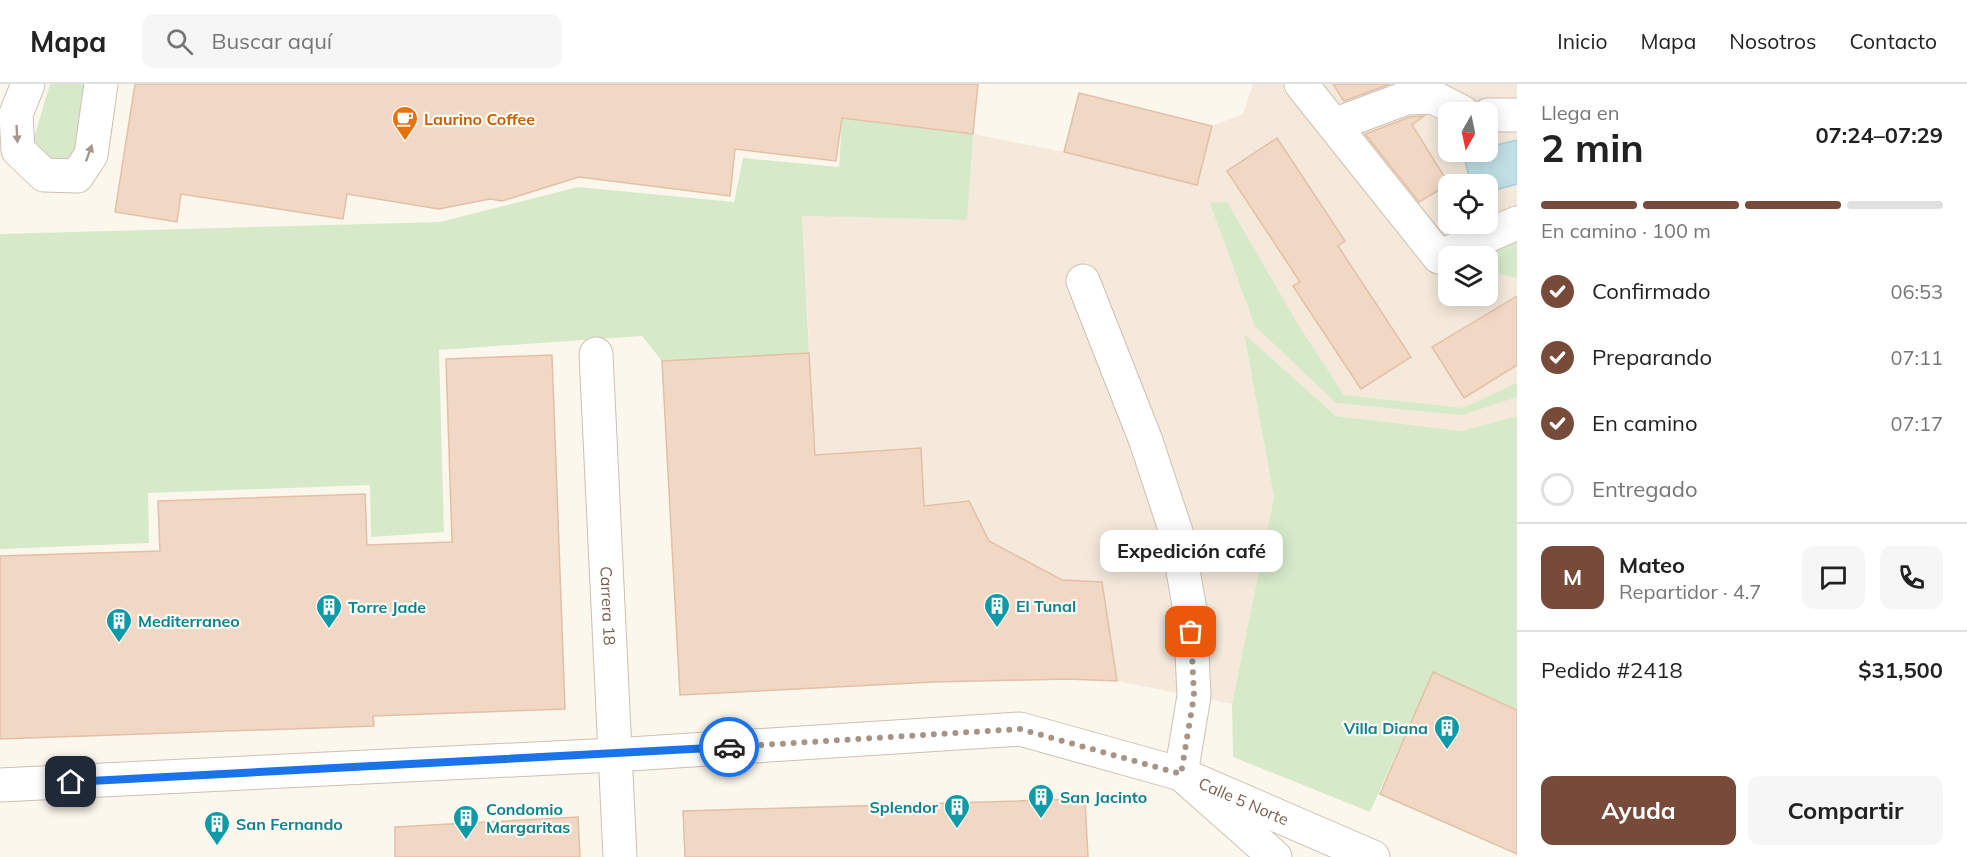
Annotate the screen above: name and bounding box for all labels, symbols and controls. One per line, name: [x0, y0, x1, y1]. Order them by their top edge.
search box: [142, 14, 562, 68]
text: Mapa: [30, 24, 106, 59]
icon: search: [163, 25, 196, 58]
text: Buscar aquí: [211, 27, 332, 55]
text: Inicio: [1557, 28, 1607, 54]
text: Mapa: [1640, 28, 1696, 54]
text: Nosotros: [1729, 28, 1816, 54]
text: Contacto: [1849, 28, 1937, 54]
text: Llega en: [1541, 100, 1619, 125]
north arrow: [1438, 102, 1498, 162]
map controls: [1438, 102, 1498, 306]
cafe icon: Laurino Coffee: [390, 104, 420, 142]
place label: Laurino Coffee: [424, 109, 535, 129]
text: 07:24–07:29: [1815, 121, 1943, 149]
text: 2 min: [1541, 123, 1644, 172]
one-way arrow: [12, 125, 21, 144]
one-way arrow: [85, 144, 94, 162]
button: locate: [1438, 174, 1498, 234]
text: En camino · 100 m: [1541, 218, 1711, 243]
button: layers: [1438, 246, 1498, 306]
icon: check: [1541, 275, 1574, 308]
text: Confirmado: [1592, 277, 1711, 305]
text: 06:53: [1890, 279, 1943, 304]
icon: check: [1541, 341, 1574, 374]
text: Preparando: [1592, 343, 1712, 371]
text: 07:11: [1890, 345, 1943, 370]
icon: check: [1541, 407, 1574, 440]
text: En camino: [1592, 409, 1698, 437]
text: 07:17: [1890, 411, 1943, 436]
text: Entregado: [1592, 475, 1698, 503]
callout: Expedición café: [1100, 530, 1282, 572]
text: Expedición café: [1117, 538, 1266, 563]
button: chat: [1802, 546, 1865, 609]
button: phone: [1880, 546, 1943, 609]
text: Mateo: [1619, 551, 1685, 579]
text: M: [1563, 563, 1582, 591]
street label: Carrera 18: [596, 566, 620, 646]
text: Repartidor · 4.7: [1619, 579, 1761, 604]
building icon: El Tunal: [982, 591, 1012, 629]
building icon: Torre Jade: [314, 592, 344, 630]
place label: El Tunal: [1016, 596, 1076, 616]
place label: Torre Jade: [348, 597, 426, 617]
building icon: Mediterraneo: [104, 606, 134, 644]
pin: [1165, 606, 1216, 657]
place label: Mediterraneo: [138, 611, 240, 631]
icon: bag: [1174, 615, 1207, 648]
text: Pedido #2418: [1541, 656, 1683, 684]
text: $31,500: [1858, 656, 1943, 684]
building icon: Villa Diana: [1432, 713, 1462, 751]
courier: [699, 717, 759, 777]
place label: Villa Diana: [1343, 718, 1428, 738]
icon: car: [713, 731, 746, 764]
pin: [45, 756, 96, 807]
icon: home: [54, 765, 87, 798]
street label: Calle 5 Norte: [1196, 773, 1292, 829]
button: Ayuda: [1541, 776, 1736, 845]
button: Compartir: [1748, 776, 1943, 845]
building icon: San Jacinto: [1026, 782, 1056, 820]
place label: San Jacinto: [1060, 787, 1147, 807]
building icon: Splendor: [942, 792, 972, 830]
place label: Splendor: [869, 797, 939, 817]
place label: Condomio Margaritas: [486, 799, 570, 837]
building icon: Condomio Margaritas: [451, 803, 481, 841]
building icon: San Fernando: [202, 809, 232, 847]
place label: San Fernando: [236, 814, 343, 834]

